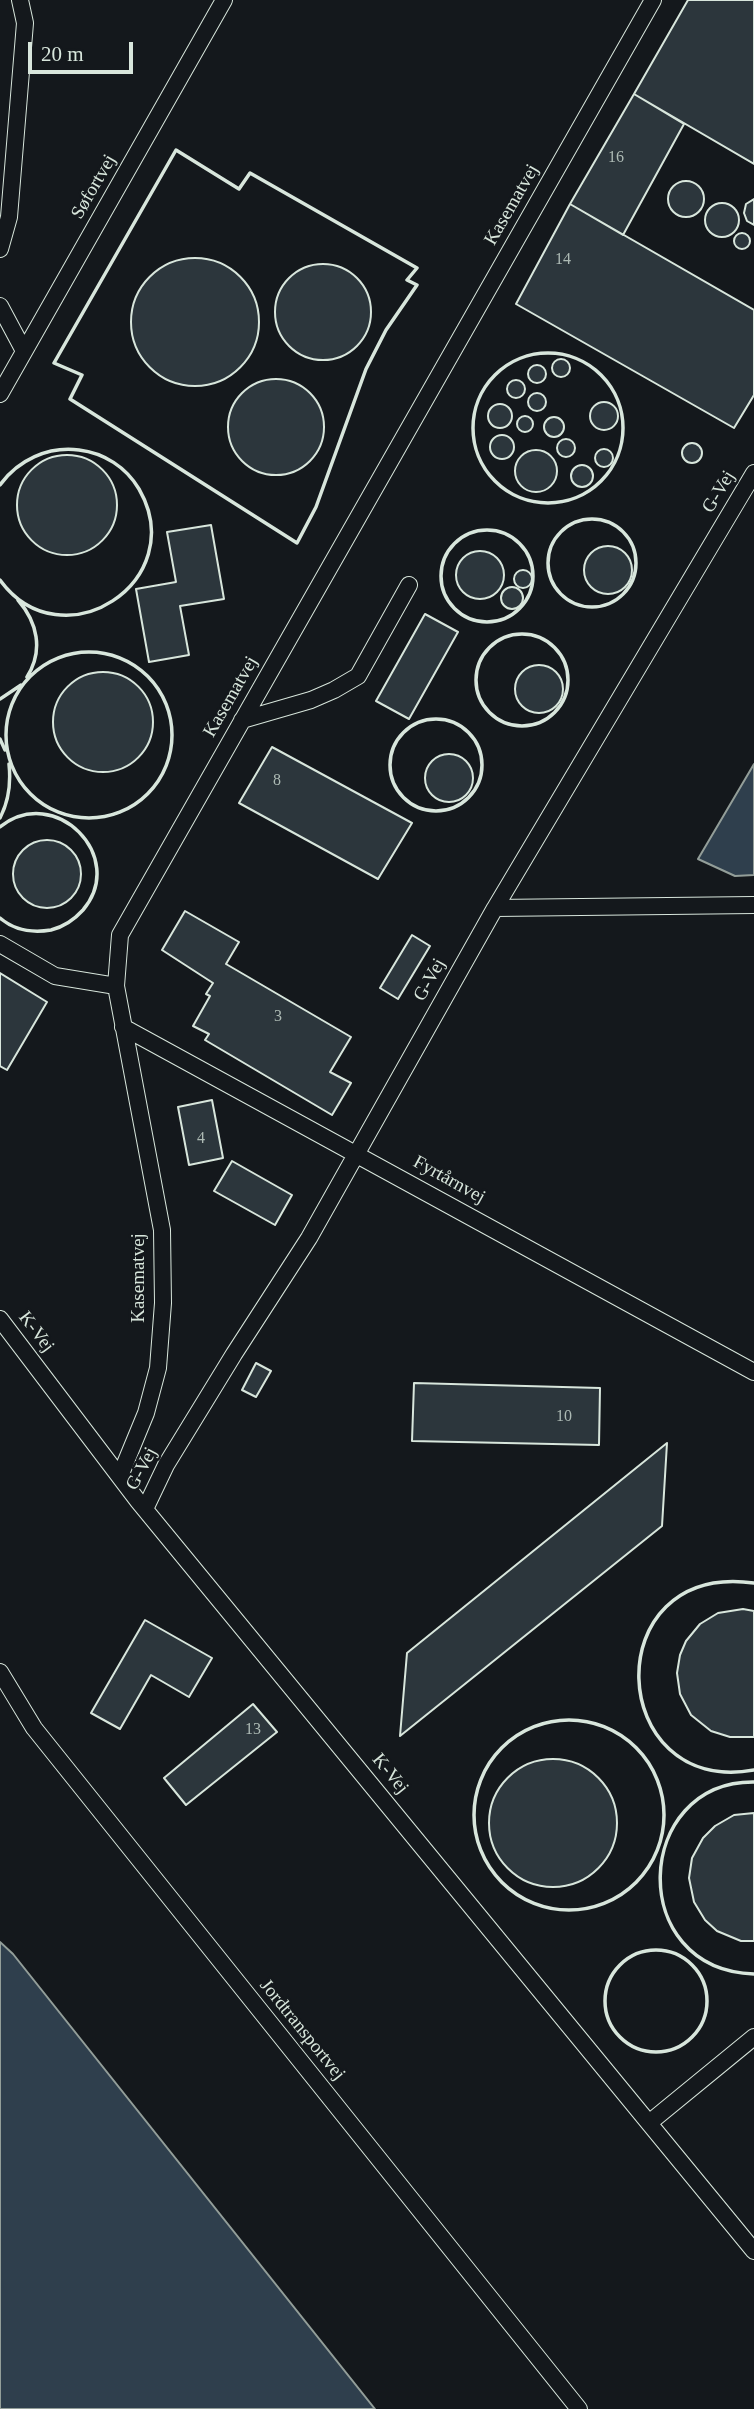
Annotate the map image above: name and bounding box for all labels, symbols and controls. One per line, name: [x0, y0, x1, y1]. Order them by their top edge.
scale bar: [32, 28, 136, 72]
text: 20 m: [41, 42, 84, 66]
house number: 16: [608, 148, 624, 168]
street label: Søfortvej: [66, 151, 122, 223]
street label: Kasematvej: [480, 160, 544, 250]
house number: 14: [555, 250, 571, 270]
street label: G-Vej: [698, 467, 740, 517]
street label: Kasematvej: [199, 652, 263, 742]
house number: 8: [273, 771, 281, 791]
street label: G-Vej: [409, 955, 451, 1005]
house number: 3: [274, 1007, 282, 1027]
house number: 4: [197, 1129, 205, 1149]
street label: Fyrtårnvej: [409, 1151, 489, 1209]
street label: Kasematvej: [128, 1233, 150, 1323]
street label: K-Vej: [13, 1307, 59, 1357]
house number: 10: [556, 1407, 572, 1427]
street label: G-Vej: [121, 1444, 163, 1494]
house number: 13: [245, 1720, 261, 1740]
street label: K-Vej: [367, 1749, 413, 1799]
street label: Jordtransportvej: [254, 1975, 350, 2085]

